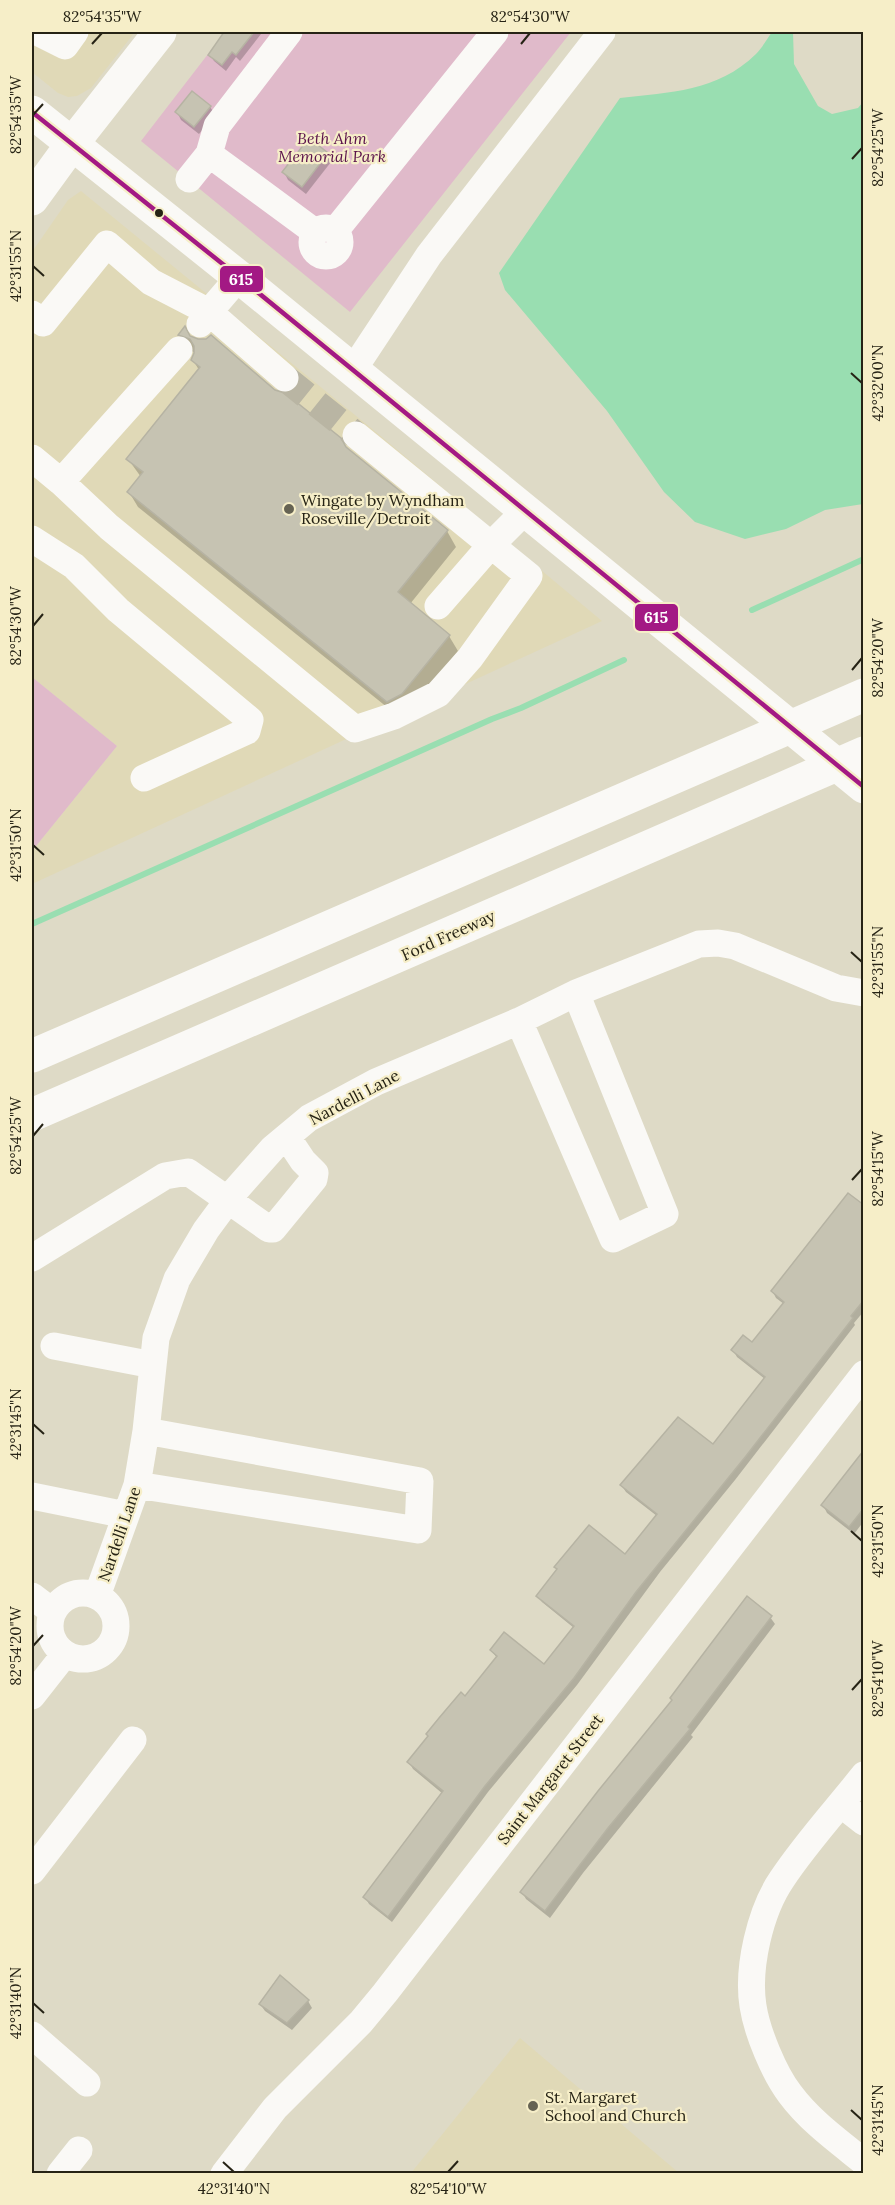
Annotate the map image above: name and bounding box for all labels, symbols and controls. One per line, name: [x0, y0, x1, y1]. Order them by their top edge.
text: 82°54'35"W: [63, 7, 142, 26]
text: 82°54'30"W: [490, 7, 571, 26]
text: 82°54'35"W: [6, 75, 25, 154]
text: 82°54'25"W: [868, 108, 887, 187]
park label: Beth Ahm Memorial Park: [278, 128, 386, 166]
unlabelled marker: [153, 207, 165, 219]
text: 42°31'55"N: [6, 230, 25, 302]
line badge: 615: [219, 265, 264, 293]
text: 615: [229, 269, 254, 289]
text: 42°32'00"N: [868, 344, 887, 422]
place label: Wingate by Wyndham Roseville/Detroit: [301, 490, 464, 529]
marker: Wingate by Wyndham Roseville/Detroit: [282, 502, 296, 516]
text: 82°54'30"W: [6, 585, 25, 666]
line badge: 615: [634, 603, 679, 632]
text: 615: [644, 607, 669, 627]
text: 82°54'20"W: [868, 617, 887, 698]
text: 42°31'50"N: [6, 808, 25, 882]
street label: Ford Freeway: [398, 905, 498, 965]
text: 42°31'55"N: [868, 926, 887, 998]
street label: Nardelli Lane: [306, 1065, 403, 1129]
text: 82°54'25"W: [6, 1096, 25, 1175]
text: 82°54'15"W: [868, 1130, 887, 1207]
text: 42°31'45"N: [6, 1388, 25, 1460]
street label: Nardelli Lane: [93, 1484, 145, 1584]
text: 42°31'50"N: [868, 1504, 887, 1578]
text: 82°54'20"W: [6, 1605, 25, 1686]
text: 82°54'10"W: [868, 1640, 887, 1717]
street label: Saint Margaret Street: [493, 1709, 608, 1848]
text: 42°31'40"N: [6, 1967, 25, 2039]
text: 42°31'45"N: [868, 2084, 887, 2156]
place label: St. Margaret School and Church: [545, 2087, 687, 2125]
marker: St. Margaret School and Church: [526, 2099, 540, 2113]
text: 42°31'40"N: [198, 2179, 270, 2198]
text: 82°54'10"W: [410, 2179, 487, 2198]

